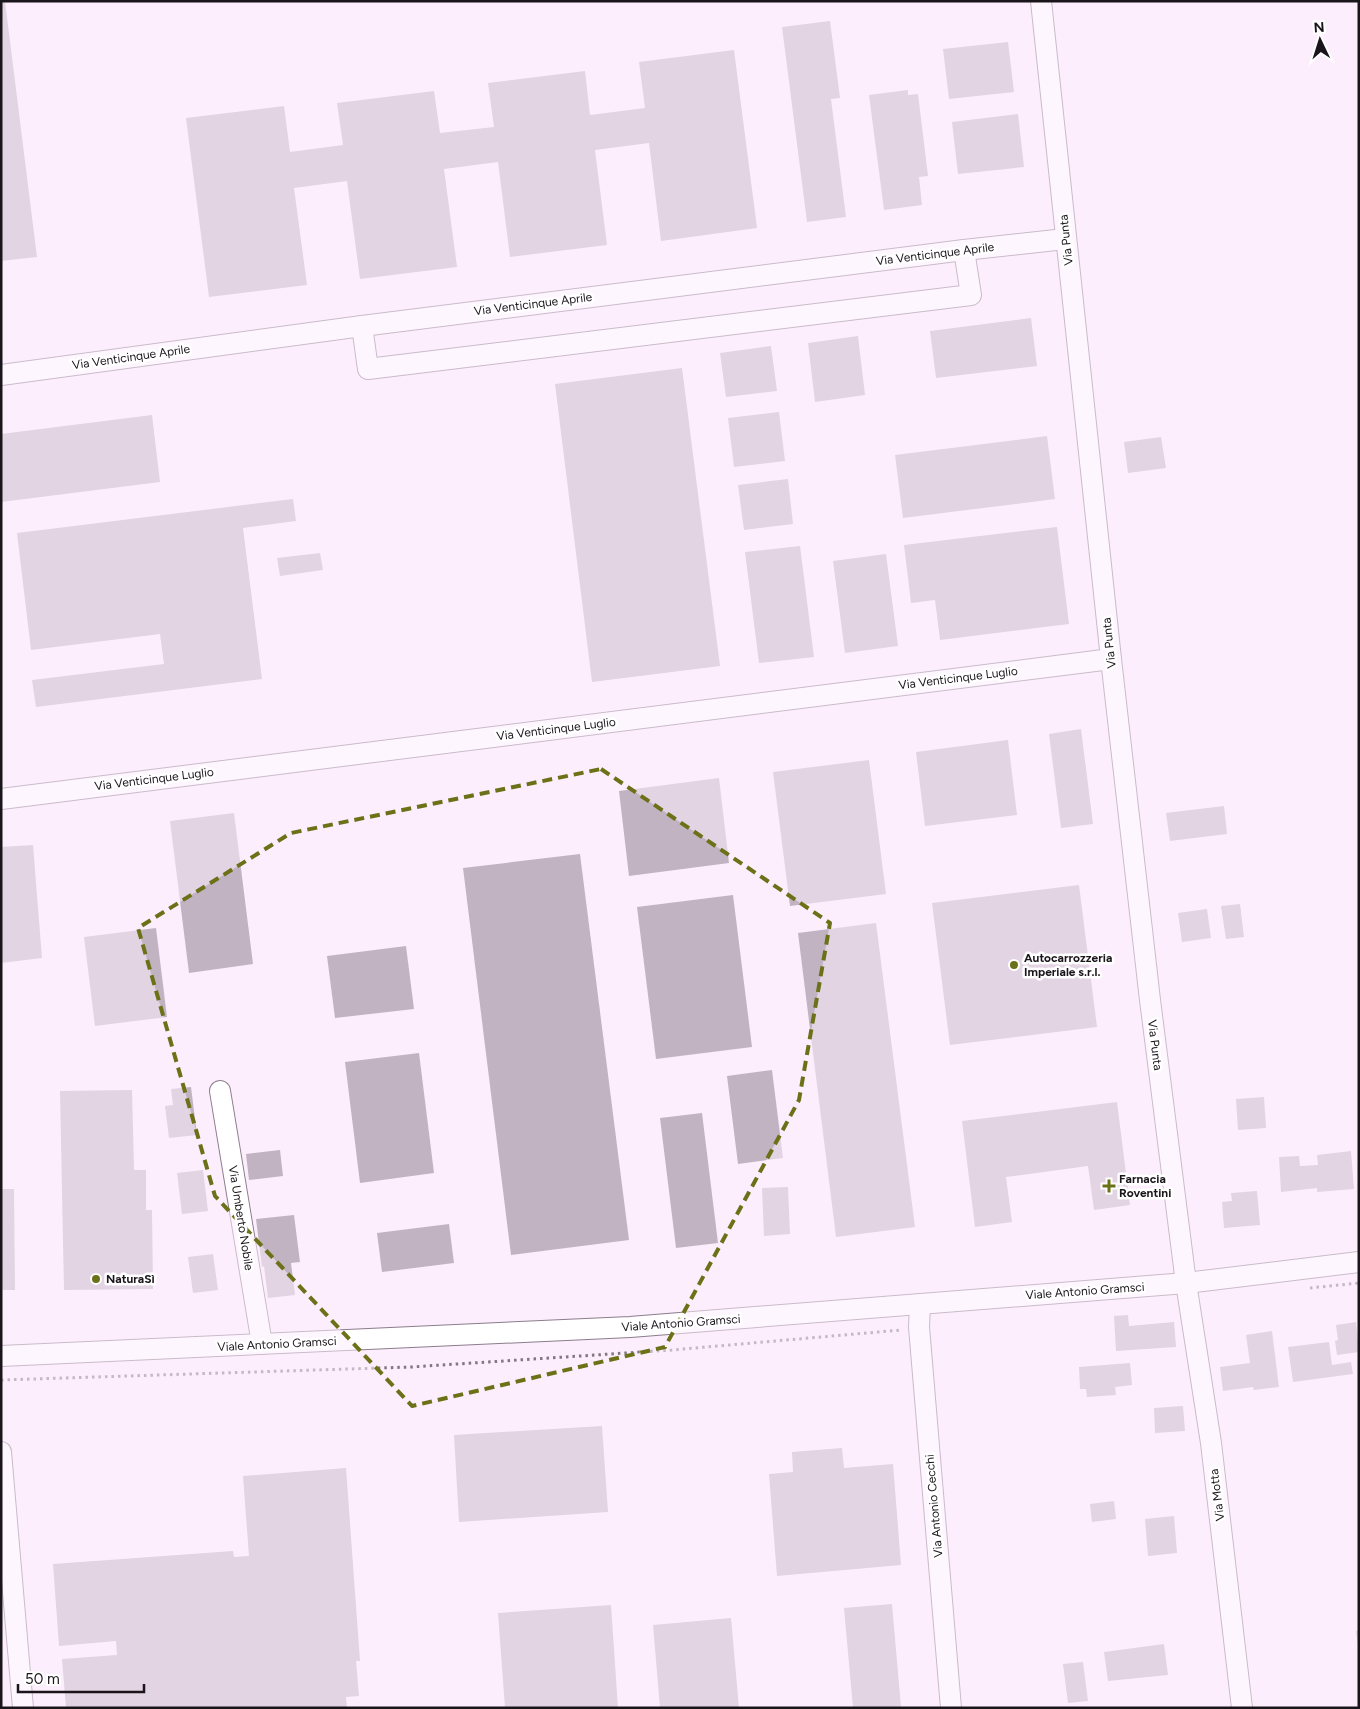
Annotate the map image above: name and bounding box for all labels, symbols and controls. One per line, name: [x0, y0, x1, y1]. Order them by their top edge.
north arrow: [1295, 15, 1345, 65]
text: N: [1313, 19, 1325, 36]
street label: Via Punta: [1056, 214, 1076, 266]
street label: Via Venticinque Aprile: [875, 240, 995, 268]
street label: Via Venticinque Aprile: [473, 290, 593, 318]
street label: Via Venticinque Aprile: [71, 342, 191, 372]
street label: Via Punta: [1099, 617, 1119, 669]
street label: Via Venticinque Luglio: [898, 664, 1018, 692]
street label: Via Venticinque Luglio: [496, 715, 616, 743]
street label: Via Venticinque Luglio: [94, 765, 214, 793]
place label: Autocarrozzeria Imperiale s.r.l.: [1024, 951, 1112, 979]
marker: Autocarrozzeria Imperiale s.r.l.: [1008, 959, 1020, 971]
street label: Via Punta: [1145, 1019, 1165, 1071]
street label: Via Umberto Nobile: [226, 1164, 256, 1272]
place label: Farnacia Roventini: [1119, 1172, 1171, 1200]
marker: Farnacia Roventini: [1103, 1180, 1115, 1192]
place label: NaturaSì: [106, 1272, 155, 1286]
marker: NaturaSì: [90, 1273, 102, 1285]
street label: Viale Antonio Gramsci: [1025, 1280, 1145, 1302]
street label: Viale Antonio Gramsci: [621, 1312, 741, 1334]
street label: Viale Antonio Gramsci: [217, 1334, 337, 1354]
street label: Via Antonio Cecchi: [923, 1454, 945, 1558]
street label: Via Motta: [1207, 1468, 1227, 1522]
scale bar: [18, 1662, 144, 1694]
text: 50 m: [25, 1670, 60, 1688]

